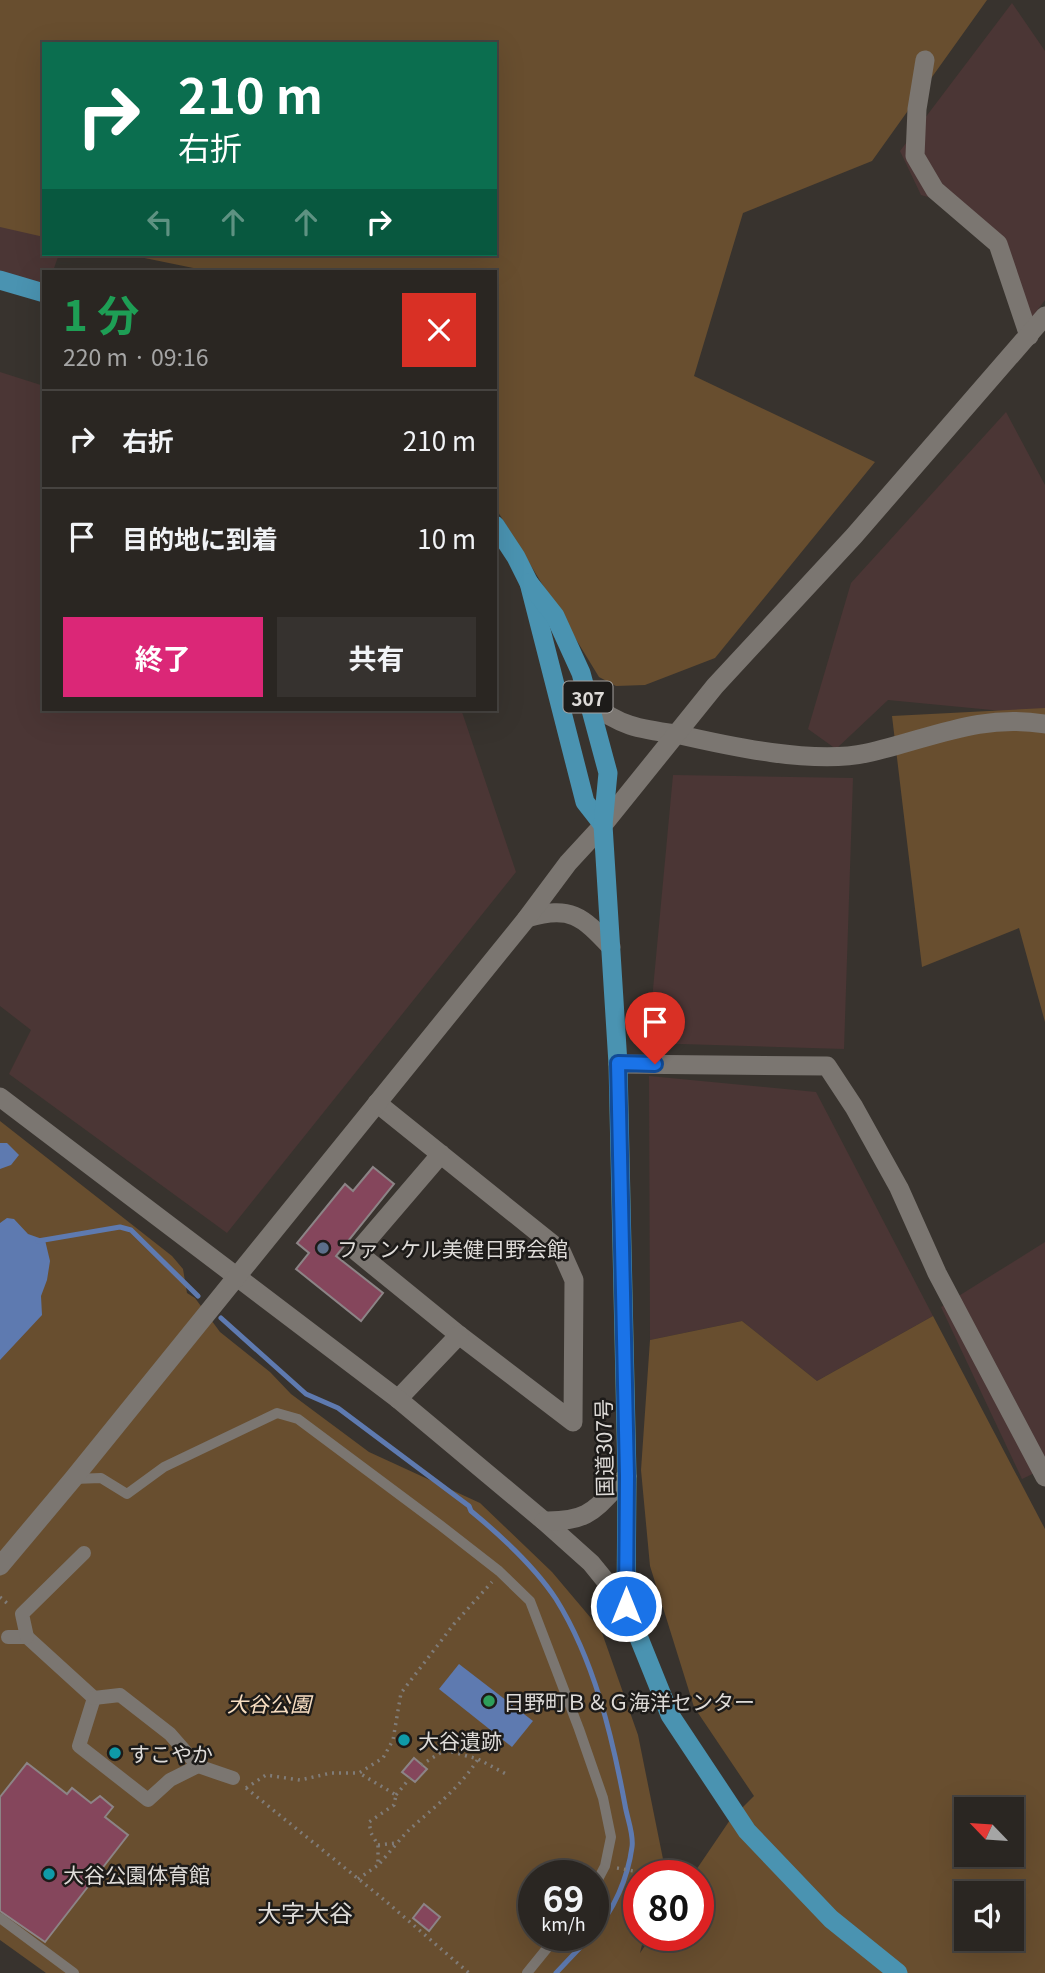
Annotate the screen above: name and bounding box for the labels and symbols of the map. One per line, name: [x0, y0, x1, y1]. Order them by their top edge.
road number: 307: [564, 682, 612, 712]
pin: [625, 992, 685, 1064]
place label: ファンケル美健日野会館: [337, 1233, 568, 1263]
marker: ファンケル美健日野会館: [315, 1240, 331, 1256]
street label: 国道307号: [587, 1399, 619, 1497]
position arrow: [589, 1569, 663, 1643]
place label: 日野町Ｂ＆Ｇ海洋センター: [503, 1686, 755, 1716]
park label: 大谷公園: [227, 1688, 314, 1718]
marker: 日野町Ｂ＆Ｇ海洋センター: [481, 1693, 497, 1709]
place label: 大谷遺跡: [418, 1725, 502, 1755]
marker: 大谷遺跡: [396, 1732, 412, 1748]
place label: すこやか: [129, 1738, 213, 1768]
marker: すこやか: [107, 1745, 123, 1761]
north arrow: [954, 1797, 1024, 1867]
place label: 大谷公園体育館: [63, 1859, 210, 1889]
speed limit sign: 80: [623, 1860, 714, 1951]
marker: 大谷公園体育館: [41, 1866, 57, 1882]
district label: 大字大谷: [257, 1894, 353, 1929]

